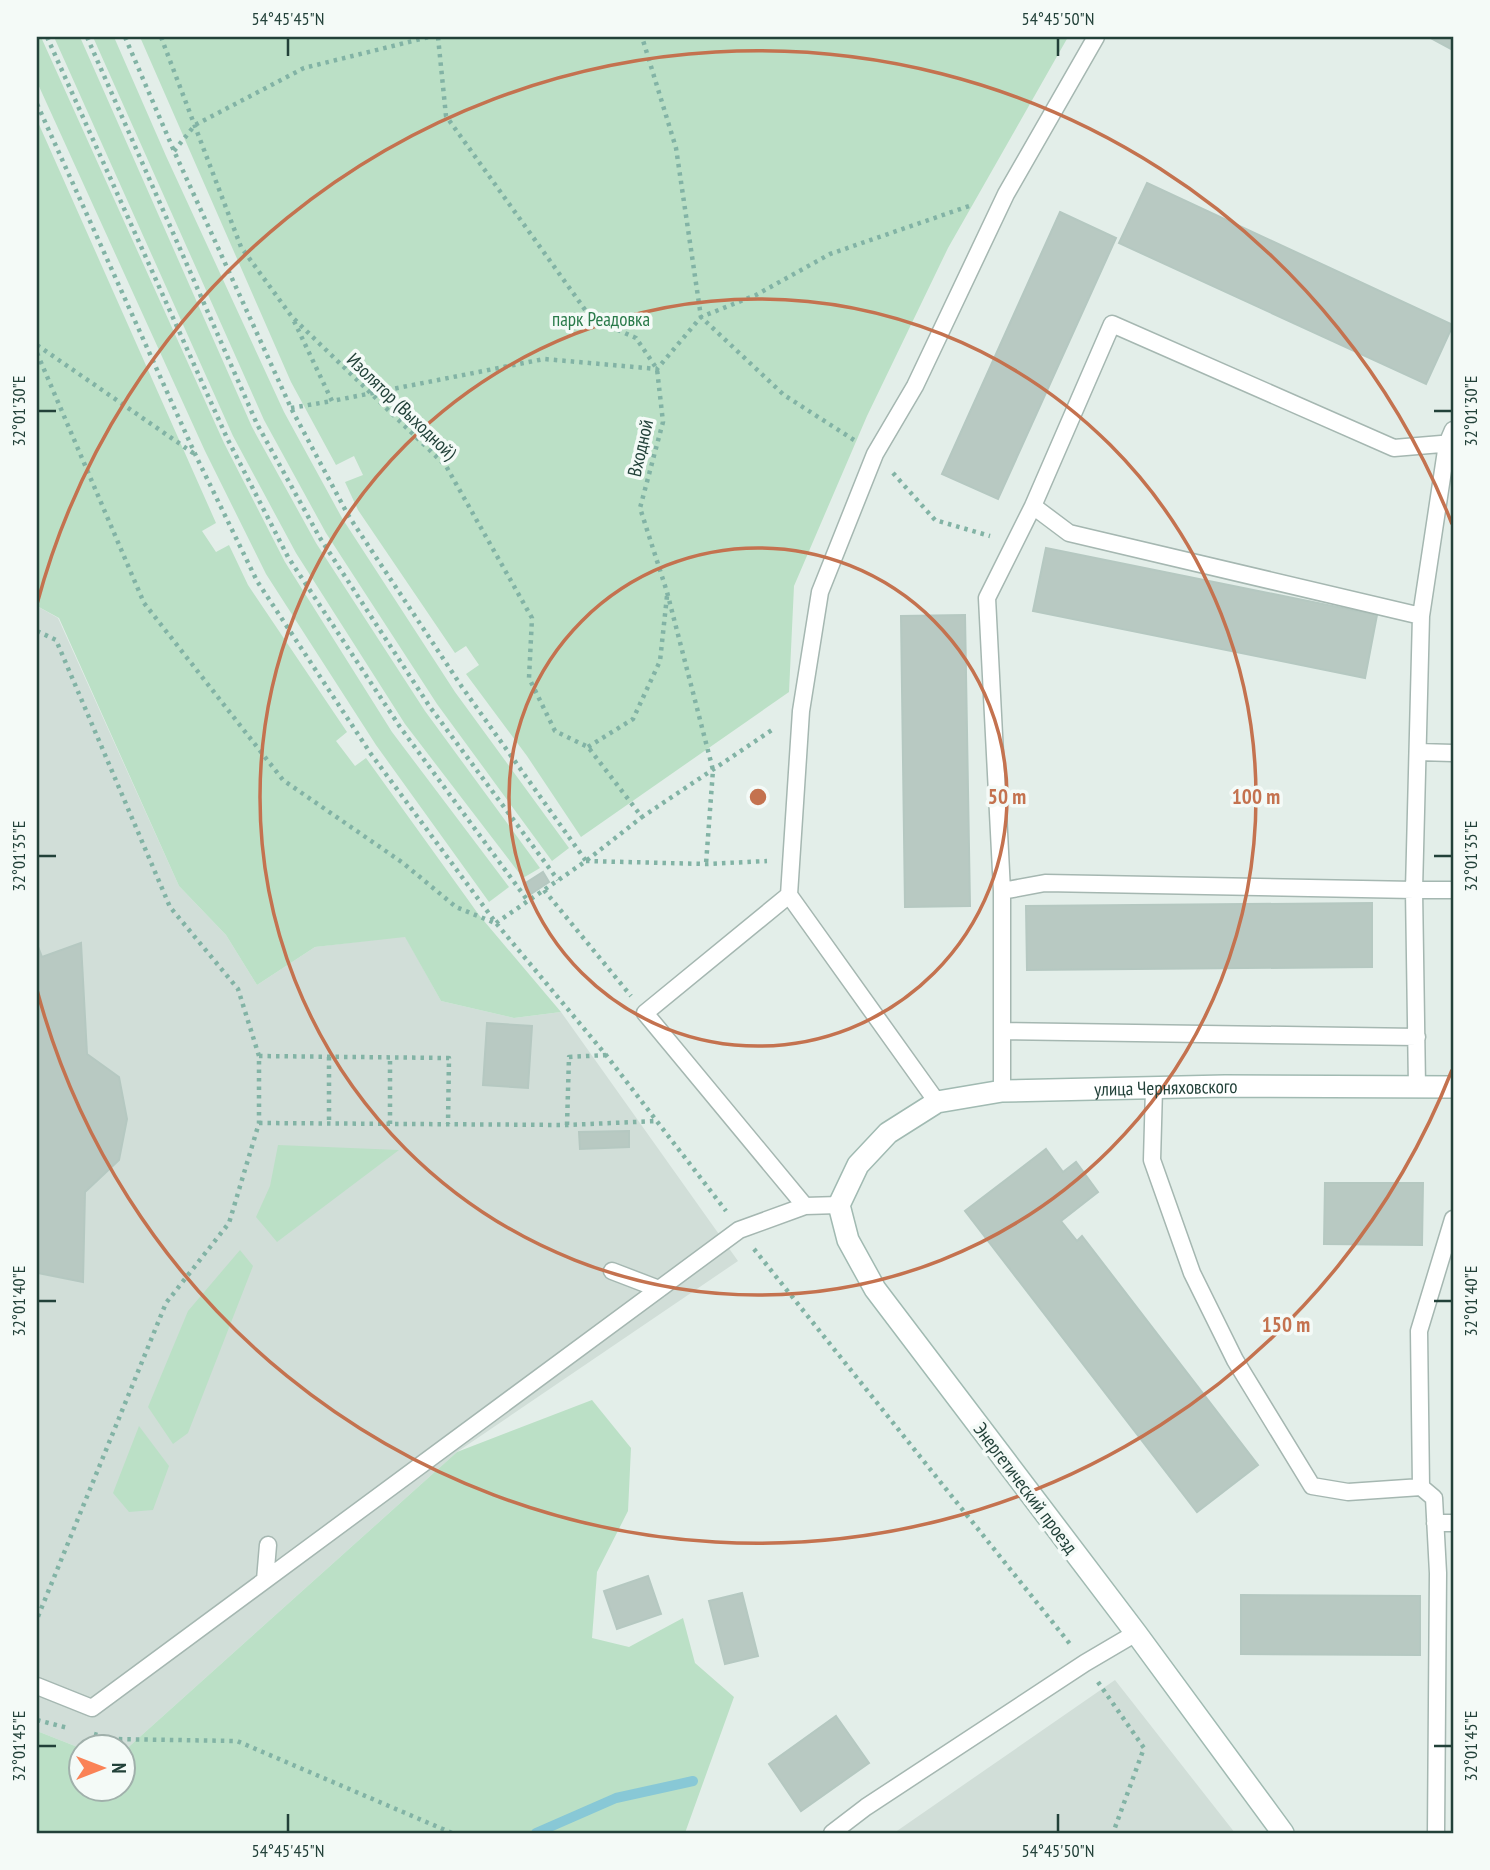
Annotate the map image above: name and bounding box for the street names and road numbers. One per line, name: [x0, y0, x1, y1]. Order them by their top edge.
street label: Изолятор (Выходной): [342, 348, 462, 465]
street label: Входной: [622, 417, 658, 479]
street label: улица Черняховского: [1094, 1074, 1237, 1101]
street label: Энергетический проезд: [969, 1418, 1084, 1559]

